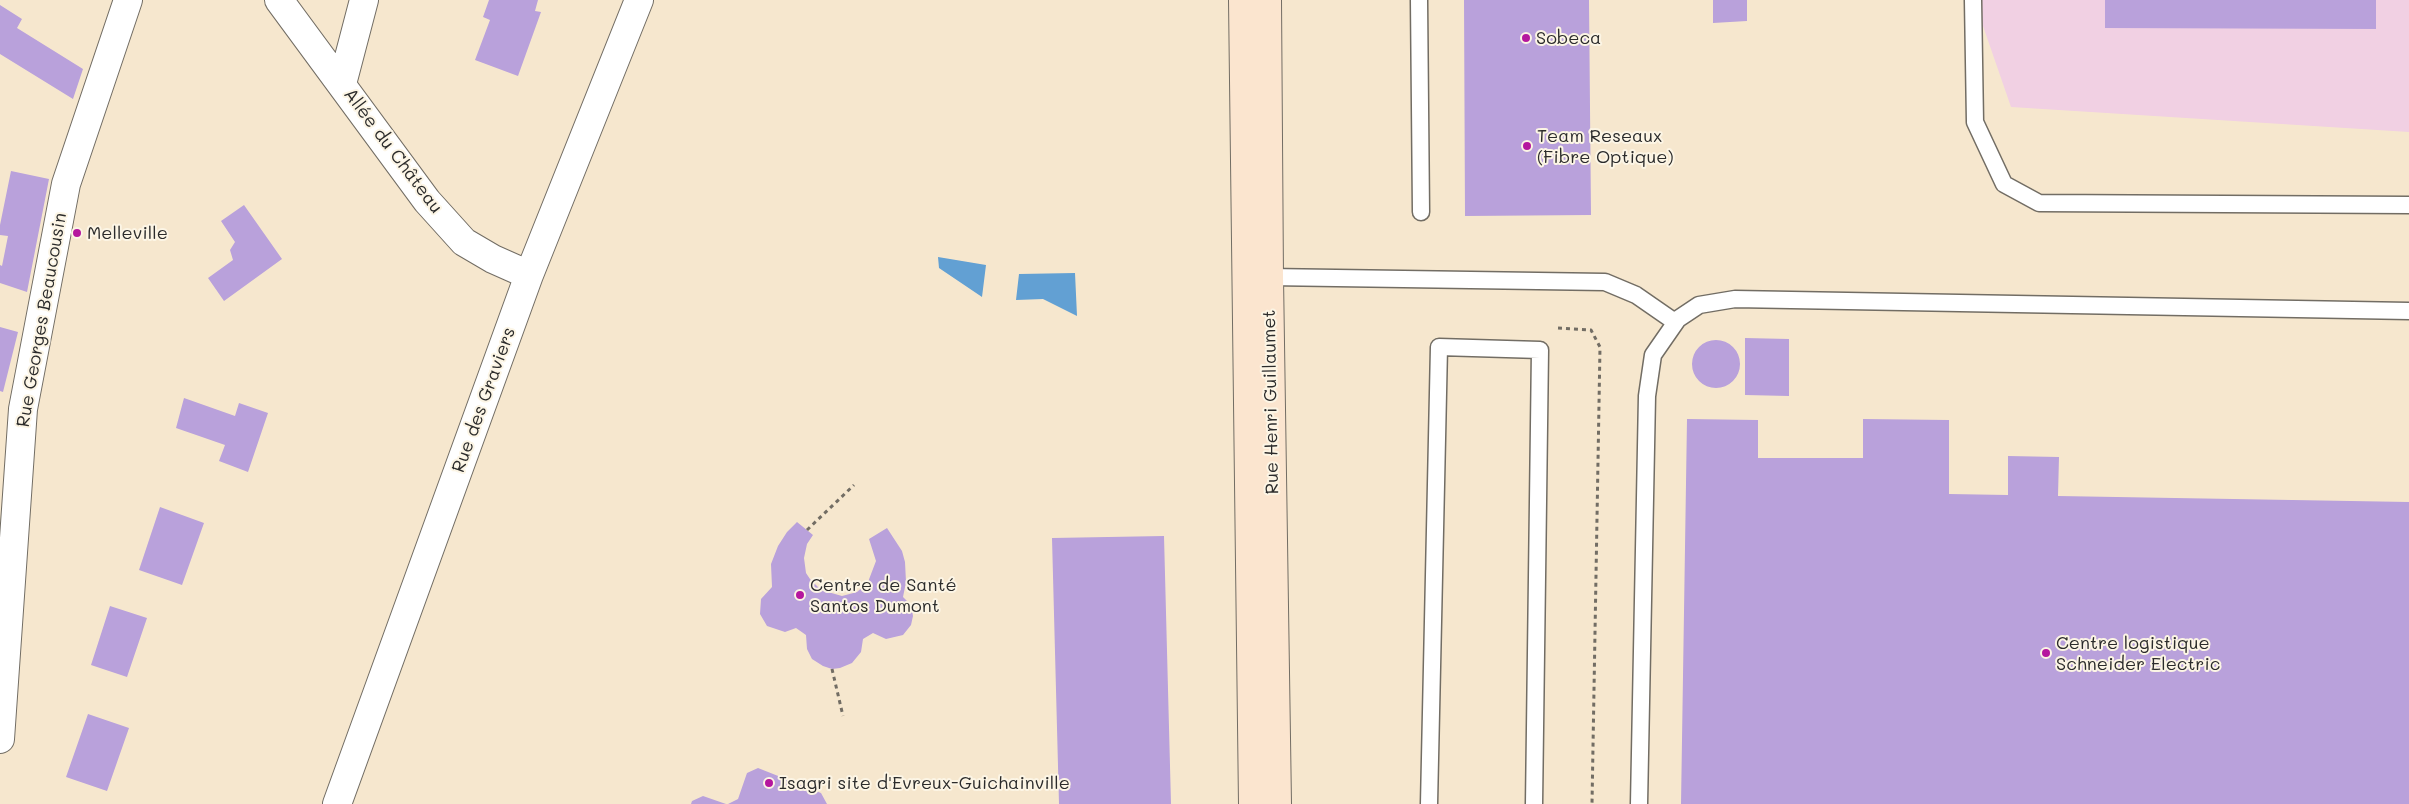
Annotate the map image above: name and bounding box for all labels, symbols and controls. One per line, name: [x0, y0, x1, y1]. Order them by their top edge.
place label: Sobeca: [1536, 27, 1601, 49]
marker: Sobeca: [1520, 32, 1532, 44]
street label: Allée du Château: [339, 84, 447, 218]
place label: Team Reseaux (Fibre Optique): [1537, 125, 1674, 168]
marker: Team Reseaux (Fibre Optique): [1521, 140, 1533, 152]
street label: Rue Georges Beaucousin: [12, 211, 72, 429]
place label: Melleville: [87, 222, 168, 244]
marker: Melleville: [71, 227, 83, 239]
street label: Rue Henri Guillaumet: [1259, 309, 1283, 495]
street label: Rue des Graviers: [448, 324, 520, 476]
place label: Centre de Santé Santos Dumont: [810, 574, 957, 616]
marker: Centre de Santé Santos Dumont: [794, 589, 806, 601]
place label: Centre logistique Schneider Electric: [2056, 632, 2220, 674]
marker: Centre logistique Schneider Electric: [2040, 647, 2052, 659]
place label: Isagri site d'Evreux-Guichainville: [779, 772, 1070, 794]
marker: Isagri site d'Evreux-Guichainville: [763, 777, 775, 789]

